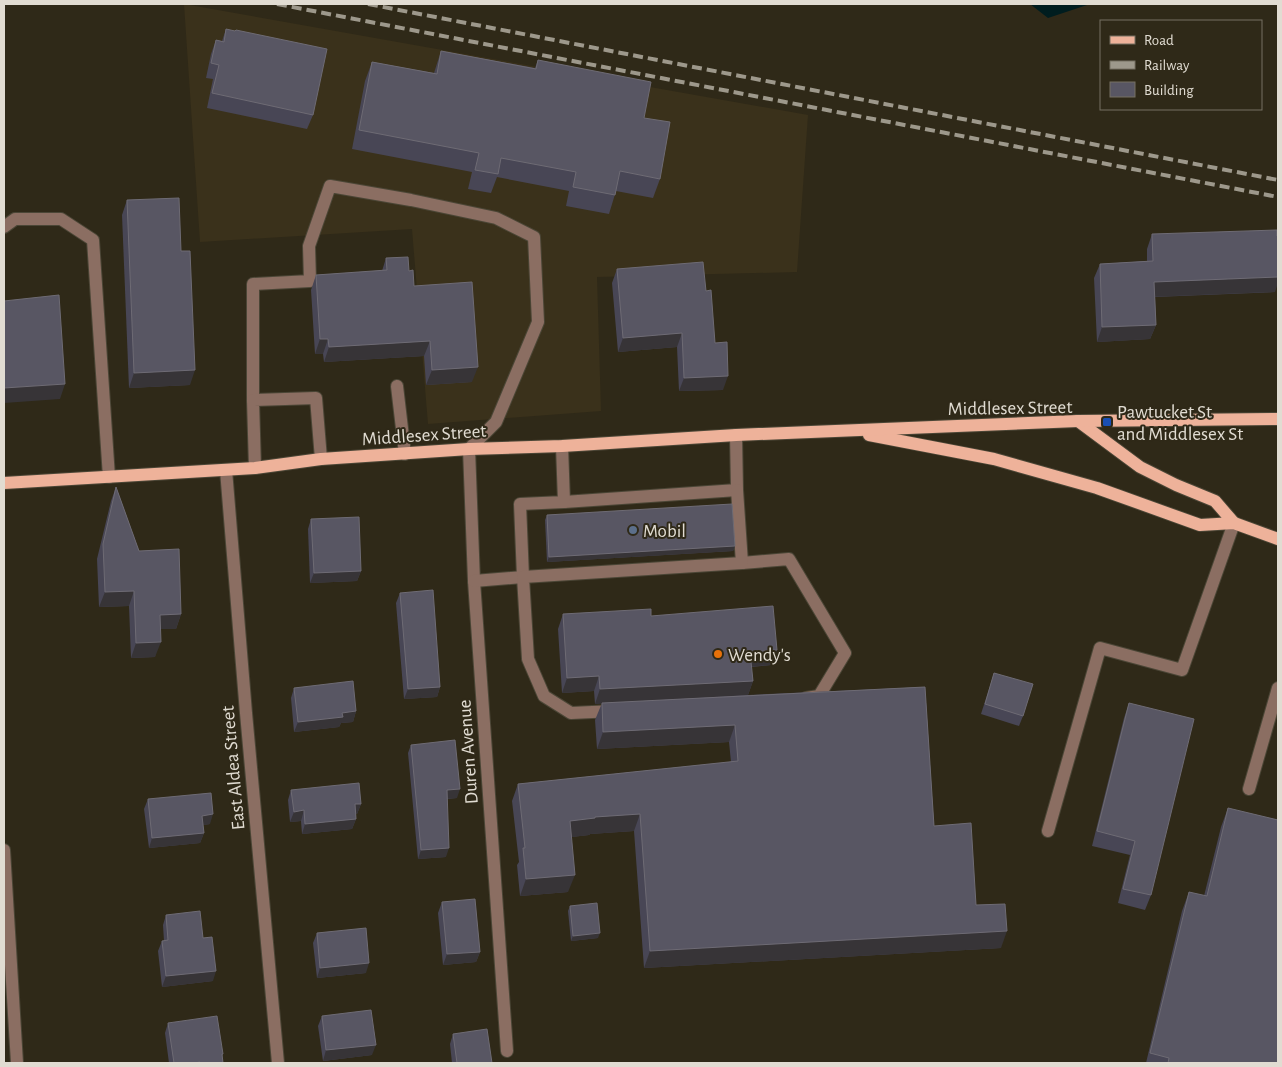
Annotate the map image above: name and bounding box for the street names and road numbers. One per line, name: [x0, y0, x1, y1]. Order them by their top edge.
street label: Middlesex Street: [948, 398, 1073, 419]
street label: Middlesex Street: [361, 422, 487, 449]
street label: Duren Avenue: [455, 699, 482, 805]
street label: East Aldea Street: [219, 705, 248, 831]

